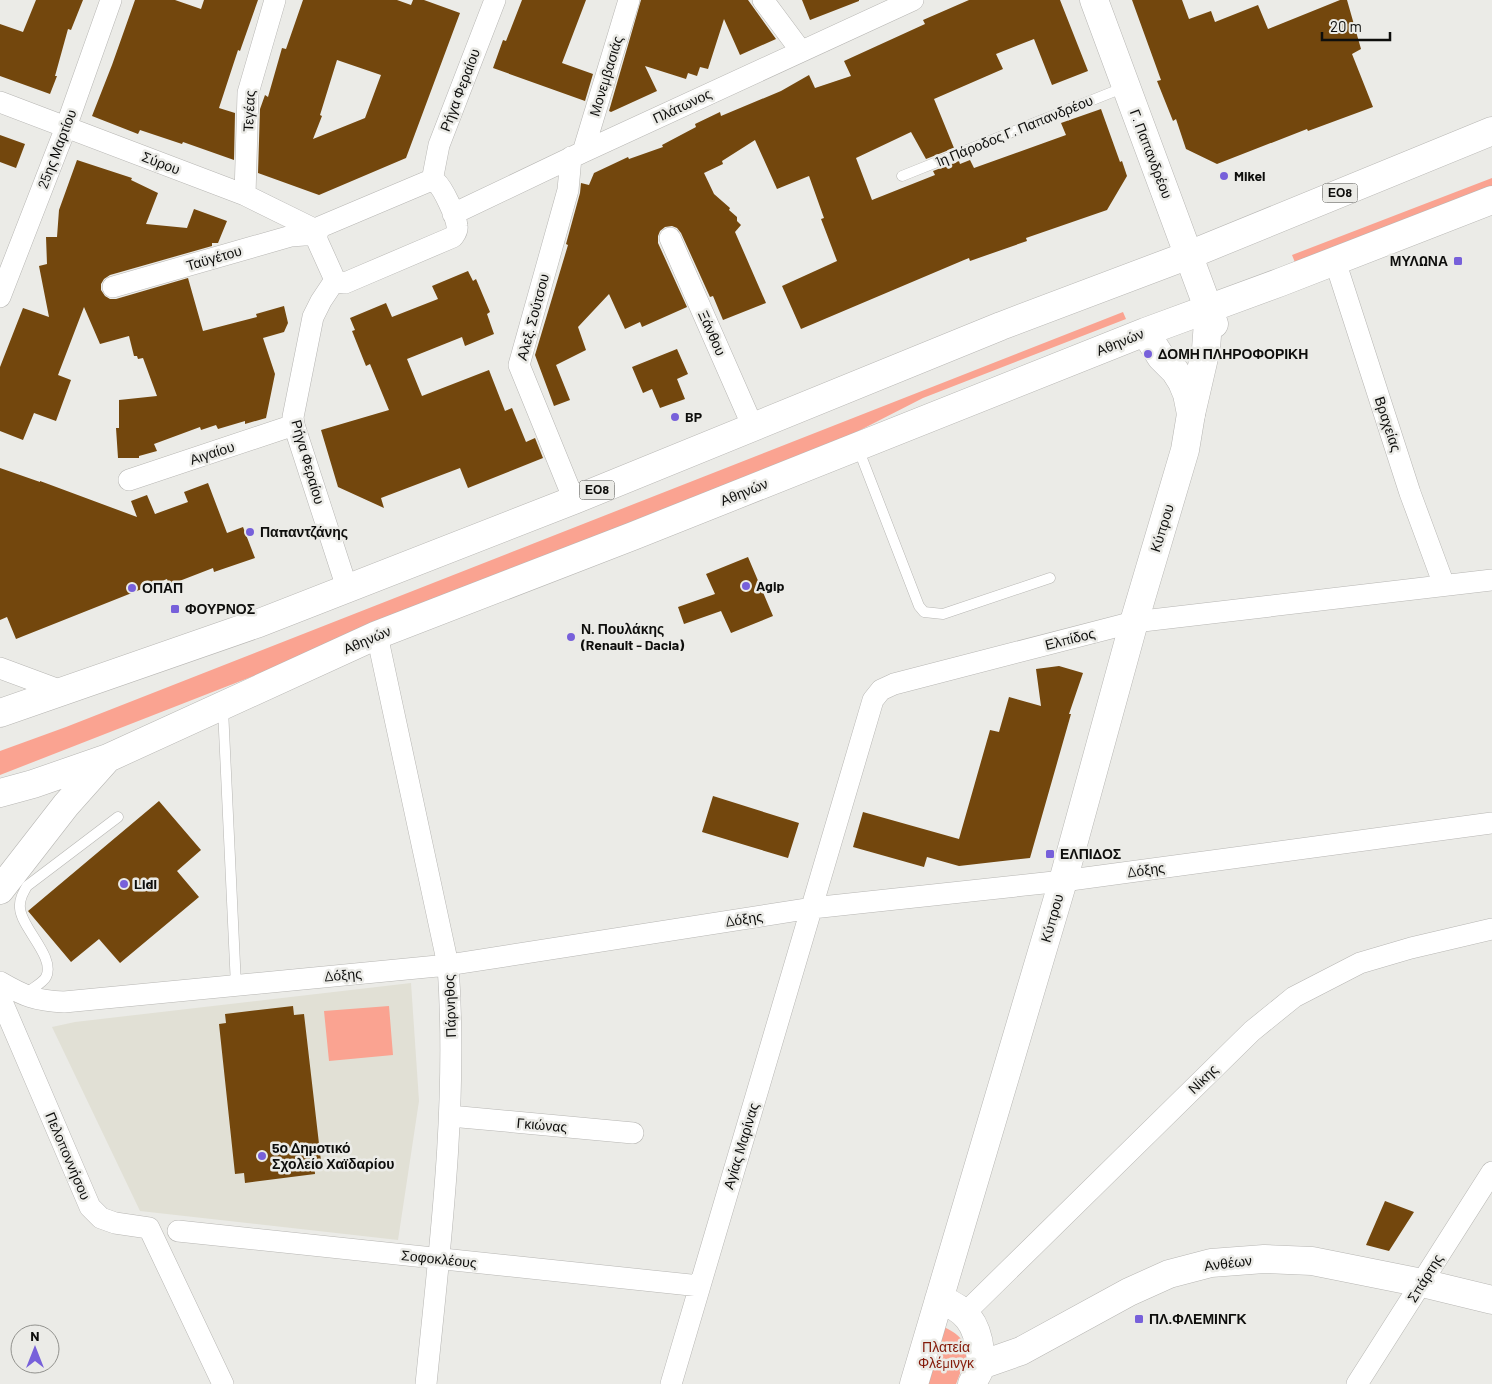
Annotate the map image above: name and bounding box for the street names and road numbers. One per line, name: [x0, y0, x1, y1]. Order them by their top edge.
street label: Μονεμβασιάς: [585, 33, 626, 118]
street label: Ρήγα Φεραίου: [436, 46, 483, 133]
street label: Πλάτωνος: [650, 84, 714, 127]
street label: Τεγέας: [239, 90, 258, 132]
street label: 1η Πάροδος Γ. Παπανδρέου: [932, 91, 1095, 170]
street label: 25ης Μαρτίου: [34, 107, 79, 191]
street label: Γ. Παπανδρέου: [1127, 107, 1176, 201]
street label: Σύρου: [140, 147, 183, 178]
road number: ΕΟ8: [1322, 184, 1358, 202]
street label: Ταϋγέτου: [184, 242, 243, 274]
street label: Αλεξ. Σούτσου: [513, 272, 552, 362]
street label: Ξάνθου: [695, 308, 730, 358]
street label: Αθηνών: [1094, 324, 1146, 359]
street label: Βραχείας: [1372, 394, 1405, 454]
street label: Ρήγα Φεραίου: [288, 418, 329, 506]
street label: Αιγαίου: [187, 437, 236, 468]
street label: Αθηνών: [718, 474, 770, 509]
road number: ΕΟ8: [580, 480, 614, 500]
street label: Κύπρου: [1146, 502, 1177, 554]
street label: Αθηνών: [341, 622, 393, 657]
street label: Ελπίδος: [1043, 624, 1097, 653]
street label: Δόξης: [1126, 858, 1166, 881]
street label: Κύπρου: [1037, 892, 1067, 944]
street label: Δόξης: [724, 907, 764, 930]
street label: Δόξης: [324, 964, 363, 985]
street label: Πάρνηθος: [440, 974, 459, 1038]
street label: Νίκης: [1184, 1060, 1221, 1097]
street label: Αγίας Μαρίνας: [719, 1100, 762, 1191]
street label: Πελοποννήσου: [42, 1109, 95, 1202]
street label: Γκιώνας: [516, 1114, 568, 1135]
street label: Σοφοκλέους: [400, 1246, 478, 1271]
street label: Σπάρτης: [1403, 1250, 1446, 1305]
street label: Ανθέων: [1203, 1251, 1253, 1274]

